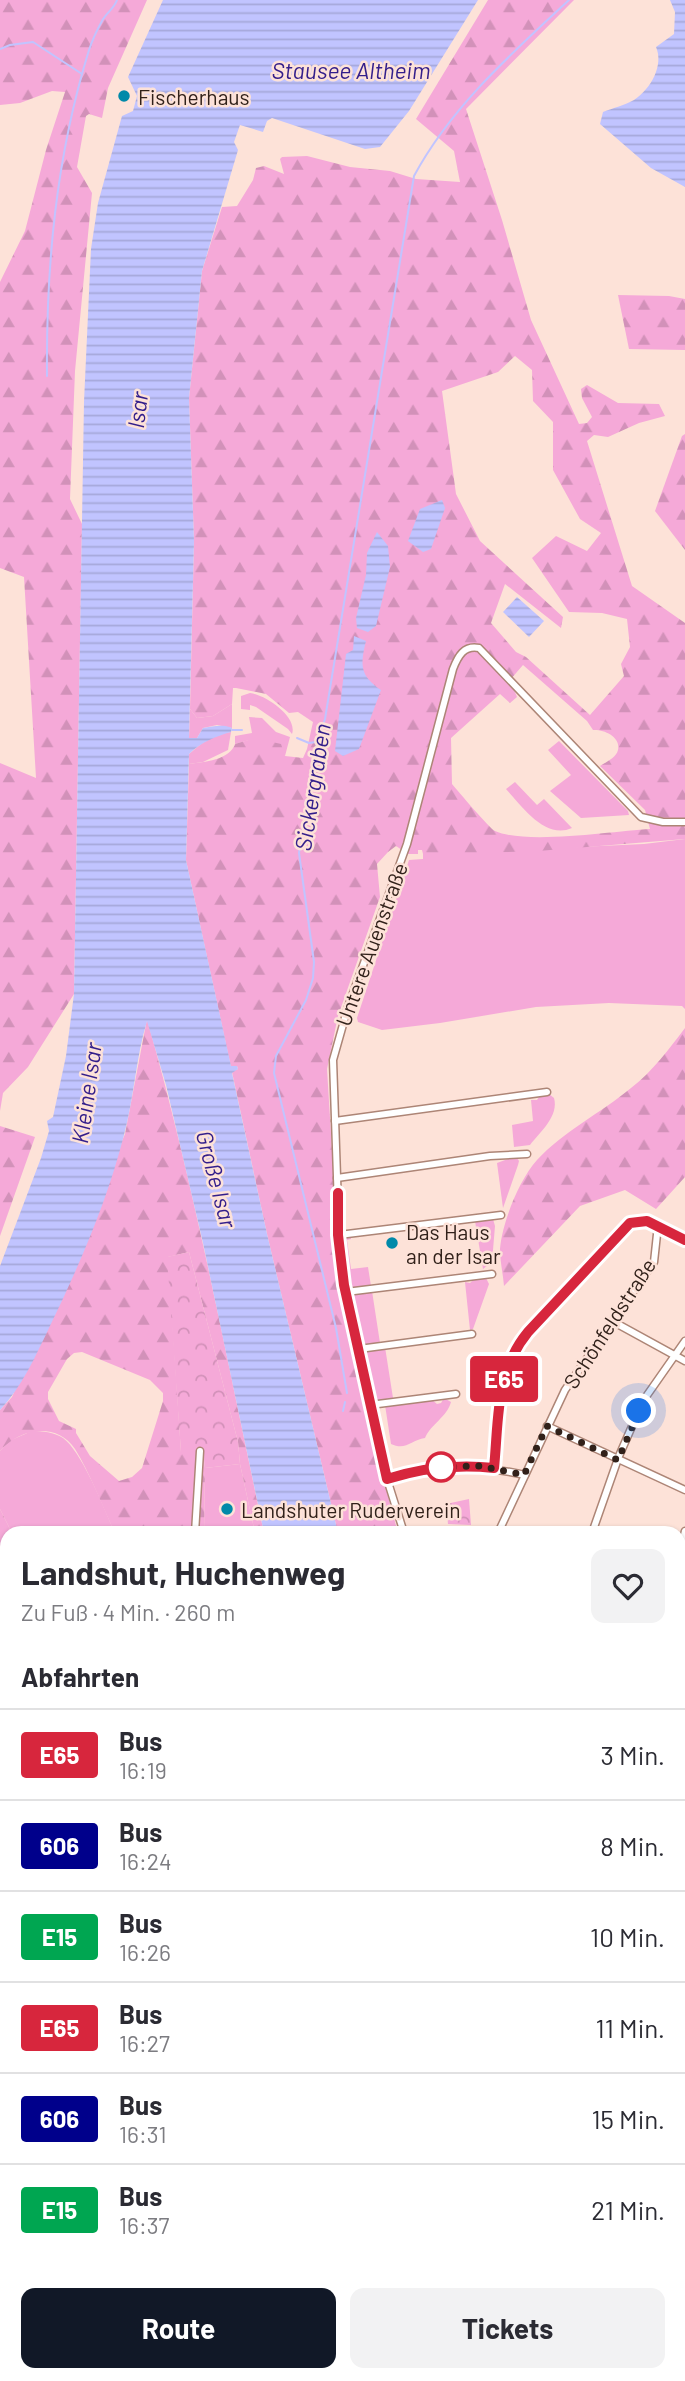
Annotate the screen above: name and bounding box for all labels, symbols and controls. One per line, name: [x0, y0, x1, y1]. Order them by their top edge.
water label: Stausee Altheim: [272, 56, 430, 84]
place label: Fischerhaus: [138, 84, 250, 109]
marker: Fischerhaus: [116, 88, 132, 104]
water label: Isar: [121, 389, 153, 430]
water label: Sickergraben: [288, 721, 336, 853]
street label: Untere Auenstraße: [330, 859, 412, 1029]
water label: Kleine Isar: [65, 1040, 107, 1145]
water label: Große Isar: [191, 1127, 244, 1231]
place label: Das Haus an der Isar: [406, 1219, 501, 1268]
marker: Das Haus an der Isar: [384, 1235, 400, 1251]
street label: Schönfeldstraße: [558, 1253, 660, 1393]
line badge: E65: [464, 1356, 544, 1402]
text: E65: [484, 1364, 524, 1393]
your location: [621, 1393, 656, 1428]
unlabelled marker: [426, 1452, 456, 1482]
place label: Landshuter Ruderverein: [241, 1497, 461, 1522]
marker: Landshuter Ruderverein: [219, 1501, 235, 1517]
button: heart: [591, 1549, 665, 1623]
text: Landshut, Huchenweg: [21, 1552, 345, 1592]
text: Zu Fuß · 4 Min. · 260 m: [21, 1598, 235, 1626]
text: Abfahrten: [21, 1661, 139, 1692]
text: Bus: [119, 1725, 162, 1756]
text: 3 Min.: [600, 1739, 665, 1770]
text: E65: [40, 1740, 79, 1769]
text: 16:19: [119, 1756, 167, 1784]
text: Bus: [119, 1816, 162, 1847]
text: 8 Min.: [600, 1830, 665, 1861]
text: 606: [40, 1831, 79, 1860]
text: 16:24: [119, 1847, 172, 1875]
text: Bus: [119, 1907, 162, 1938]
text: 10 Min.: [590, 1921, 665, 1952]
text: E15: [42, 1922, 77, 1951]
text: 16:26: [119, 1938, 171, 1966]
text: Bus: [119, 1998, 162, 2029]
text: 11 Min.: [596, 2012, 665, 2043]
text: E65: [40, 2013, 79, 2042]
text: 16:27: [119, 2029, 170, 2057]
text: Bus: [119, 2089, 162, 2120]
text: 15 Min.: [591, 2103, 665, 2134]
text: 606: [40, 2104, 79, 2133]
text: 16:31: [119, 2120, 166, 2148]
text: Bus: [119, 2180, 162, 2211]
text: 21 Min.: [591, 2194, 665, 2225]
text: E15: [42, 2195, 77, 2224]
text: 16:37: [119, 2211, 169, 2239]
button: Route: [21, 2288, 336, 2368]
button: Tickets: [350, 2288, 665, 2368]

